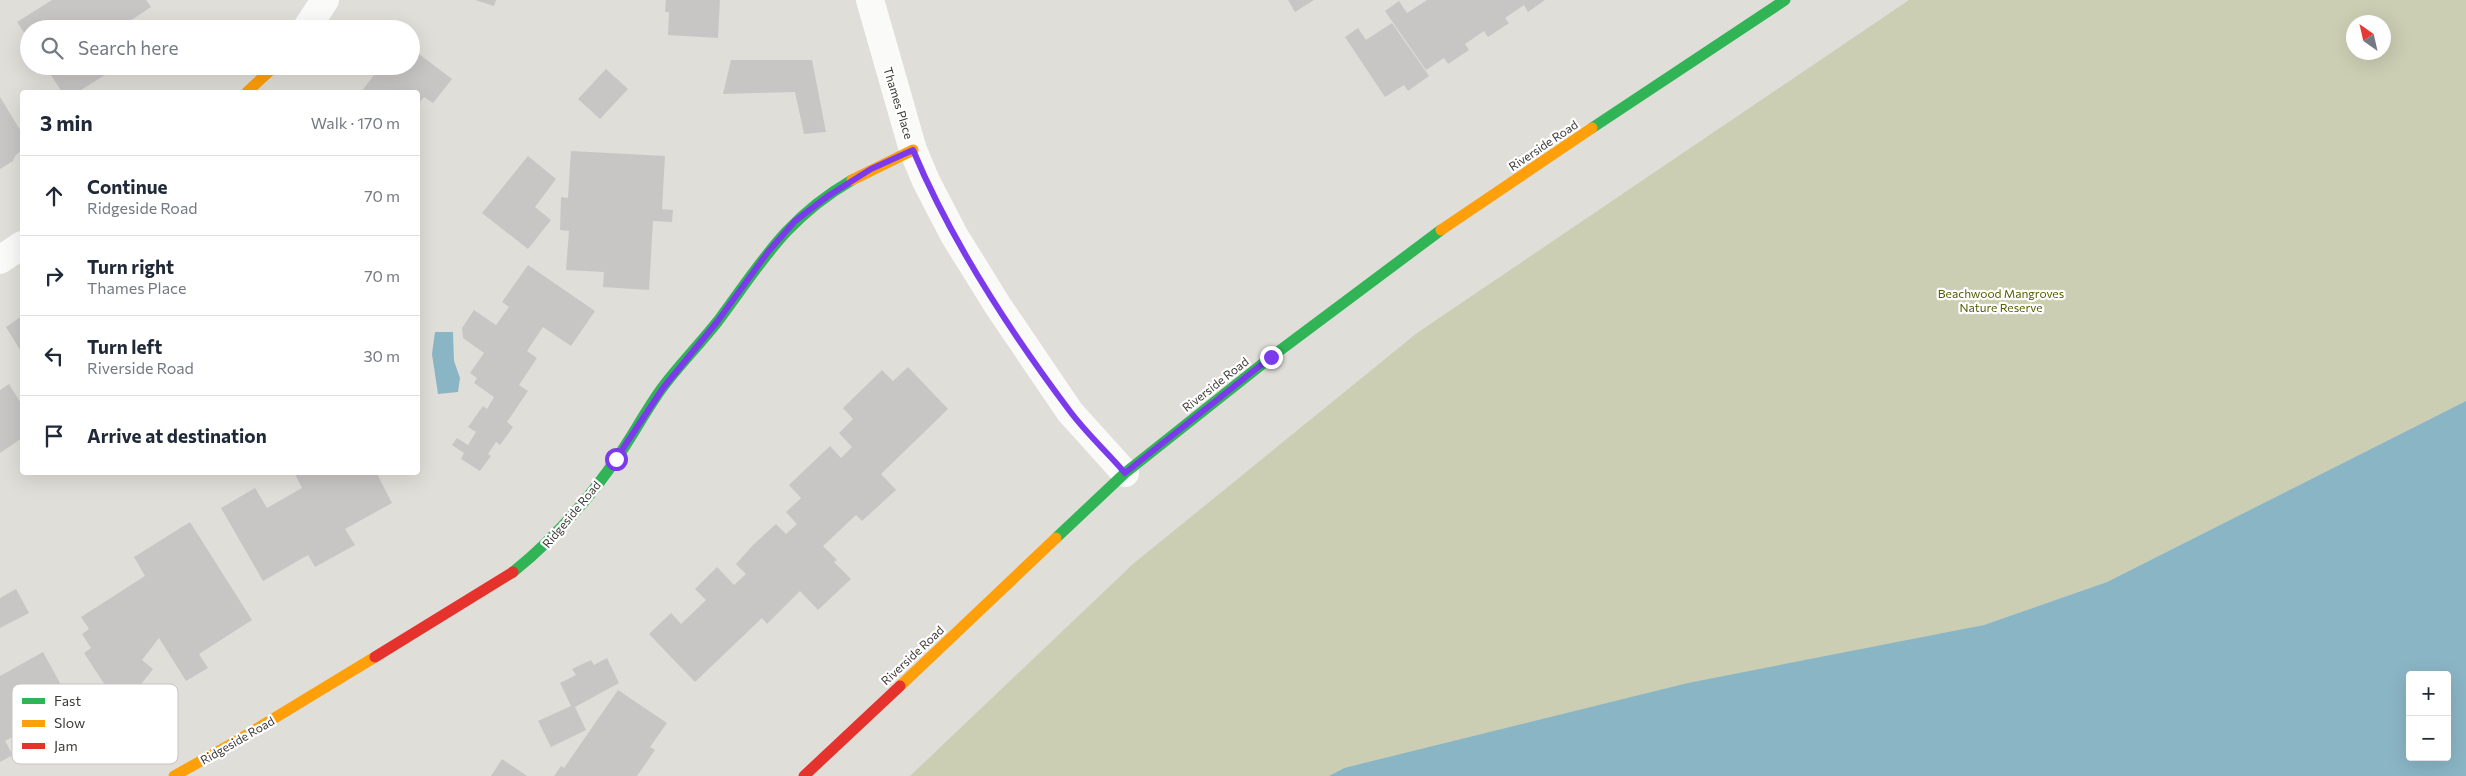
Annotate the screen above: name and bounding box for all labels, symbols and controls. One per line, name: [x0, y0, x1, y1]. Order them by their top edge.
north arrow: [2346, 15, 2391, 60]
search box: [20, 20, 420, 75]
icon: search: [38, 34, 66, 62]
text: Search here: [78, 36, 178, 59]
street label: Thames Place: [881, 65, 917, 141]
text: 3 min: [40, 110, 93, 135]
text: Walk · 170 m: [311, 113, 400, 132]
street label: Riverside Road: [1506, 117, 1580, 173]
text: Continue: [87, 175, 167, 198]
icon: ahead: [40, 182, 68, 210]
text: 70 m: [364, 186, 400, 205]
text: Ridgeside Road: [87, 198, 198, 217]
text: Turn right: [87, 255, 174, 278]
icon: right: [40, 262, 68, 290]
text: 70 m: [364, 266, 400, 285]
text: Thames Place: [87, 278, 186, 297]
park label: Beachwood Mangroves Nature Reserve: [1938, 286, 2064, 314]
text: Turn left: [87, 335, 162, 358]
icon: left: [40, 342, 68, 370]
text: 30 m: [363, 346, 400, 365]
route end: [1260, 346, 1283, 369]
street label: Riverside Road: [1179, 354, 1251, 414]
text: Riverside Road: [87, 358, 194, 377]
icon: arrive: [40, 422, 68, 450]
text: Arrive at destination: [87, 424, 267, 447]
route start: [605, 448, 628, 471]
street label: Ridgeside Road: [539, 478, 603, 550]
street label: Riverside Road: [878, 623, 946, 687]
map controls: [2406, 671, 2451, 761]
button: +: [2406, 671, 2451, 716]
legend: [12, 684, 178, 764]
text: Fast: [54, 692, 81, 709]
street label: Ridgeside Road: [198, 713, 276, 767]
text: Slow: [54, 714, 85, 731]
button: −: [2406, 716, 2451, 761]
text: Jam: [54, 737, 78, 754]

